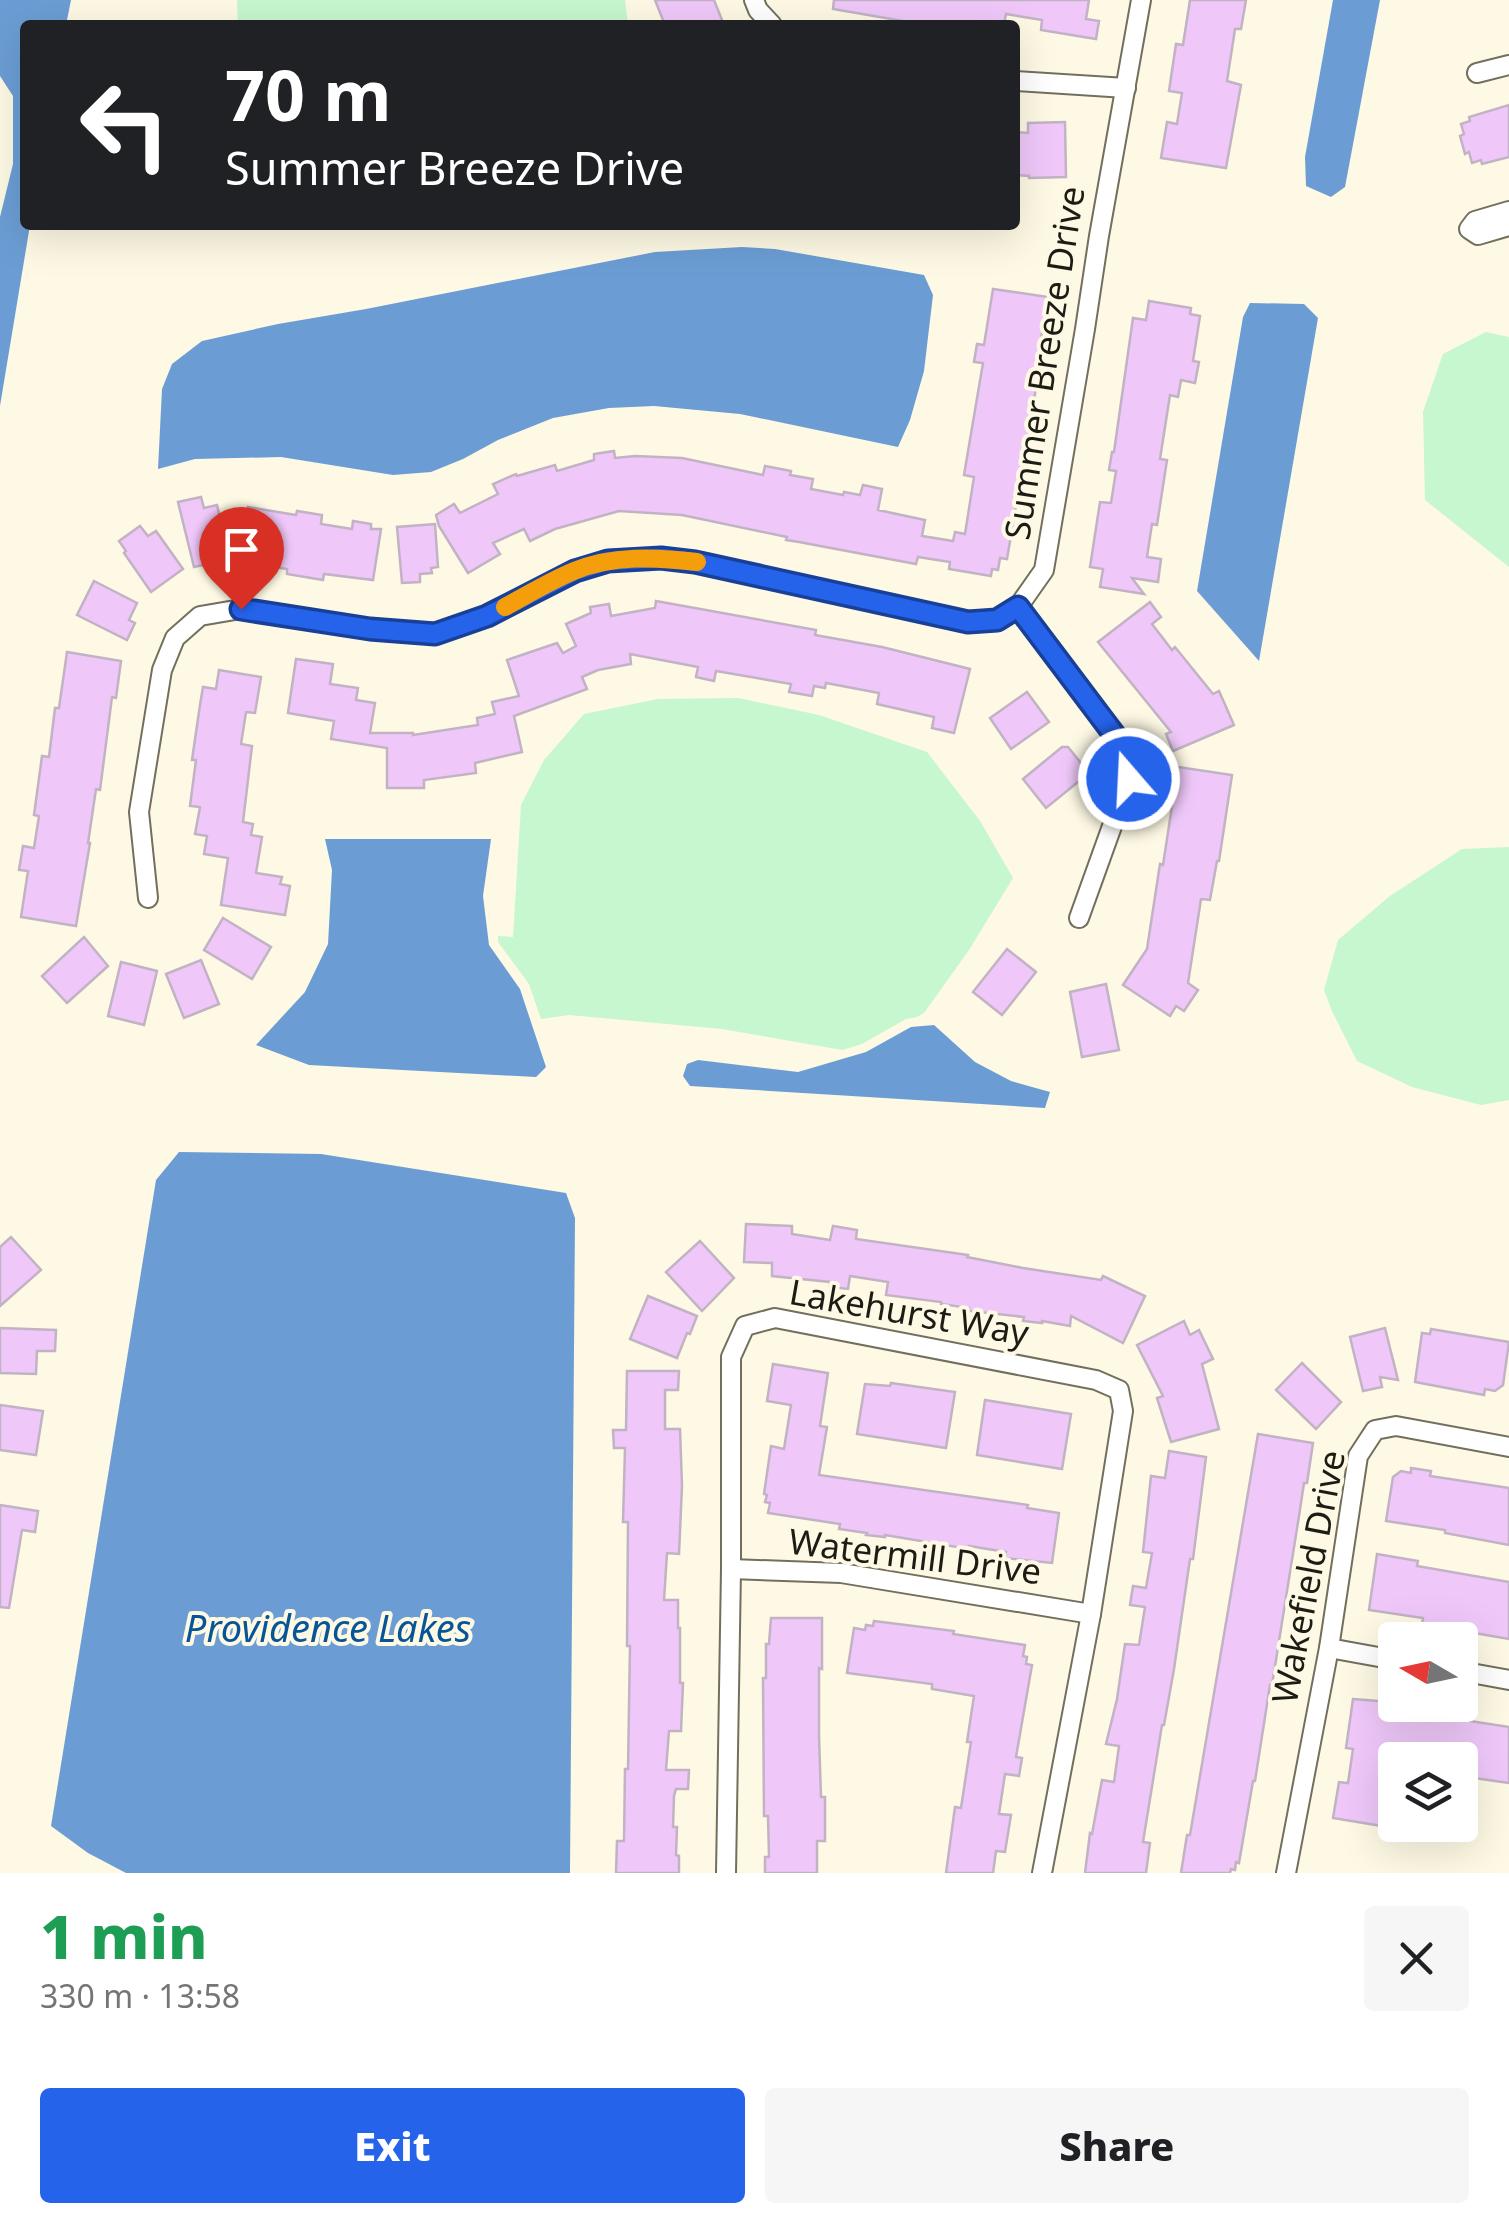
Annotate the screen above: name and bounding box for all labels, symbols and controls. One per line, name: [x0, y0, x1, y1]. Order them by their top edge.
text: 70 m: [225, 46, 392, 142]
icon: left: [60, 60, 190, 190]
text: Summer Breeze Drive: [225, 137, 684, 198]
street label: Summer Breeze Drive: [992, 183, 1095, 543]
pin: [199, 507, 284, 610]
icon: arrive: [214, 522, 269, 577]
position arrow: [1077, 727, 1181, 831]
street label: Lakehurst Way: [786, 1267, 1033, 1356]
street label: Wakefield Drive: [1260, 1446, 1355, 1707]
street label: Watermill Drive: [786, 1517, 1044, 1594]
water label: Providence Lakes: [185, 1601, 471, 1653]
north arrow: [1378, 1622, 1478, 1722]
map controls: [1378, 1622, 1478, 1842]
button: layers: [1378, 1742, 1478, 1842]
text: 1 min: [40, 1895, 208, 1977]
button: close: [1364, 1906, 1469, 2011]
text: 330 m · 13:58: [40, 1974, 240, 2017]
button: Exit: [40, 2088, 745, 2203]
button: Share: [765, 2088, 1469, 2203]

